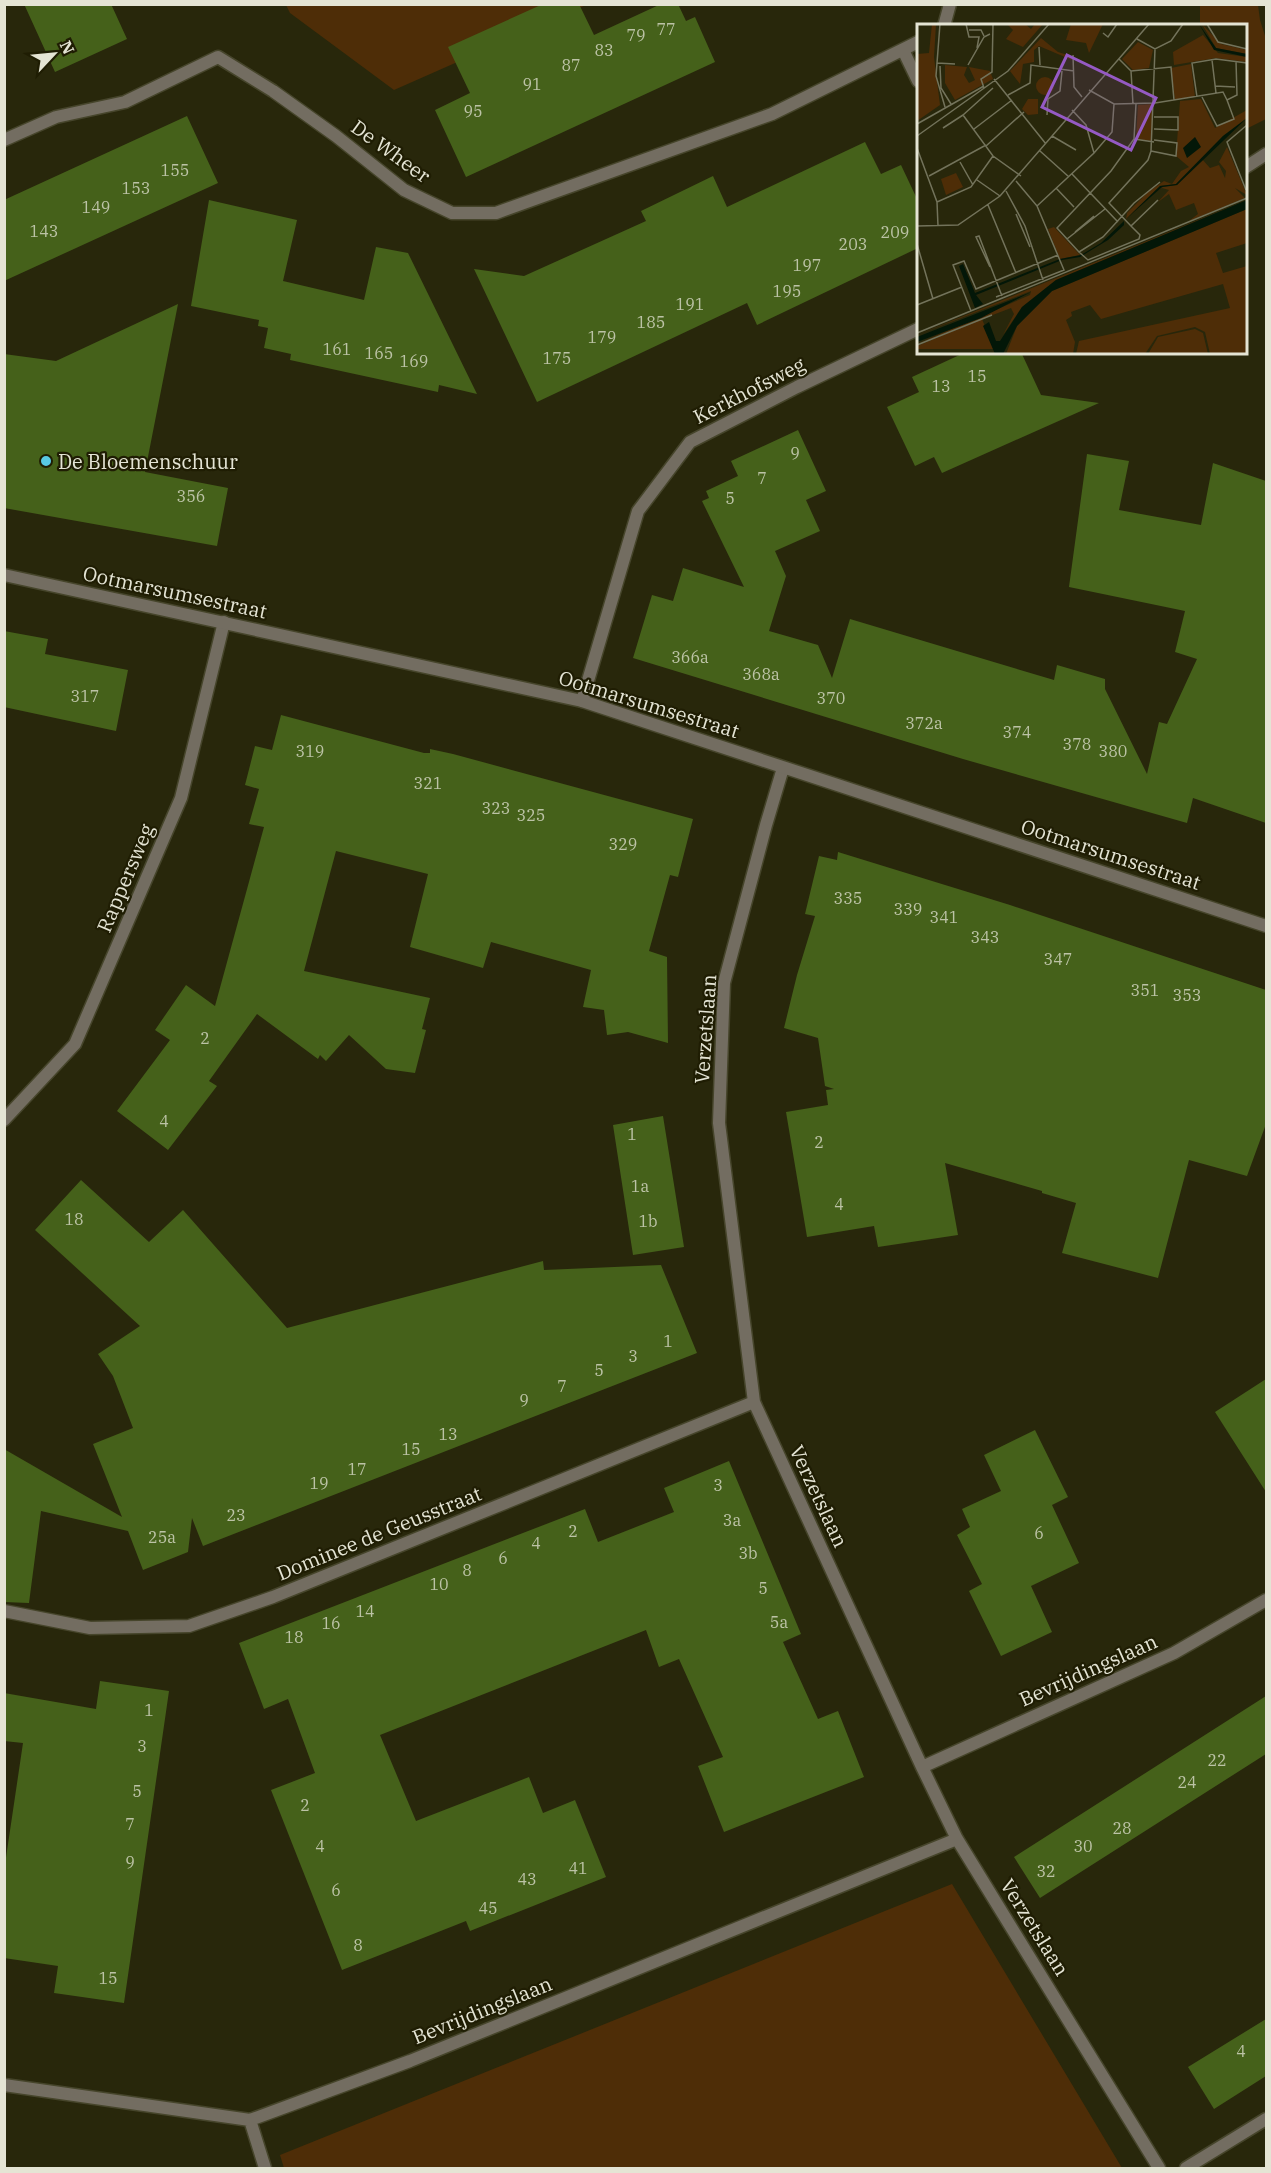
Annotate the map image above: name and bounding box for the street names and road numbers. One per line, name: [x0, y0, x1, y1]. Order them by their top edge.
street label: De Wheer: [346, 113, 436, 189]
street label: Kerkhofsweg: [688, 350, 810, 430]
street label: Ootmarsumsestraat: [81, 559, 269, 625]
street label: Ootmarsumsestraat: [555, 664, 743, 744]
street label: Ootmarsumsestraat: [1018, 812, 1204, 896]
street label: Rappersweg: [90, 820, 160, 936]
street label: Verzetslaan: [688, 973, 722, 1085]
street label: Verzetslaan: [784, 1440, 855, 1552]
street label: Dominee de Geusstraat: [273, 1480, 485, 1586]
street label: Bevrijdingslaan: [1015, 1627, 1162, 1713]
street label: Verzetslaan: [994, 1873, 1076, 1981]
street label: Bevrijdingslaan: [408, 1970, 556, 2050]

